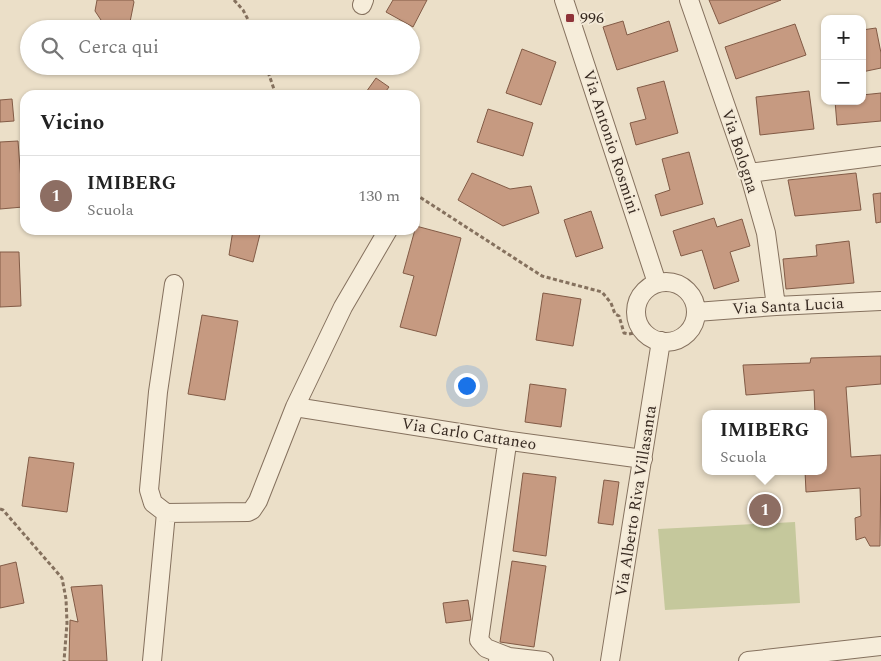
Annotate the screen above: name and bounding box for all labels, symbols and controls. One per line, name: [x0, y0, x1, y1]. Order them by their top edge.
place label: 996: [580, 6, 604, 30]
marker: 996: [564, 12, 576, 24]
map controls: [821, 15, 866, 105]
button: +: [821, 15, 866, 60]
search box: [20, 20, 420, 75]
text: Cerca qui: [78, 33, 159, 62]
icon: search: [38, 34, 66, 62]
button: −: [821, 60, 866, 105]
street label: Via Antonio Rosmini: [576, 67, 646, 217]
street label: Via Bologna: [715, 106, 765, 196]
text: Vicino: [40, 107, 104, 139]
text: IMIBERG: [87, 169, 176, 198]
text: 1: [52, 184, 60, 208]
text: 130 m: [358, 184, 400, 208]
text: Scuola: [87, 198, 134, 222]
street label: Via Santa Lucia: [732, 291, 845, 321]
your location: [454, 373, 480, 399]
street label: Via Alberto Riva Villasanta: [609, 403, 663, 598]
popup: [702, 410, 827, 475]
street label: Via Carlo Cattaneo: [400, 412, 538, 456]
text: IMIBERG: [720, 416, 809, 445]
text: Scuola: [720, 445, 767, 469]
pin: 1: [749, 491, 781, 529]

